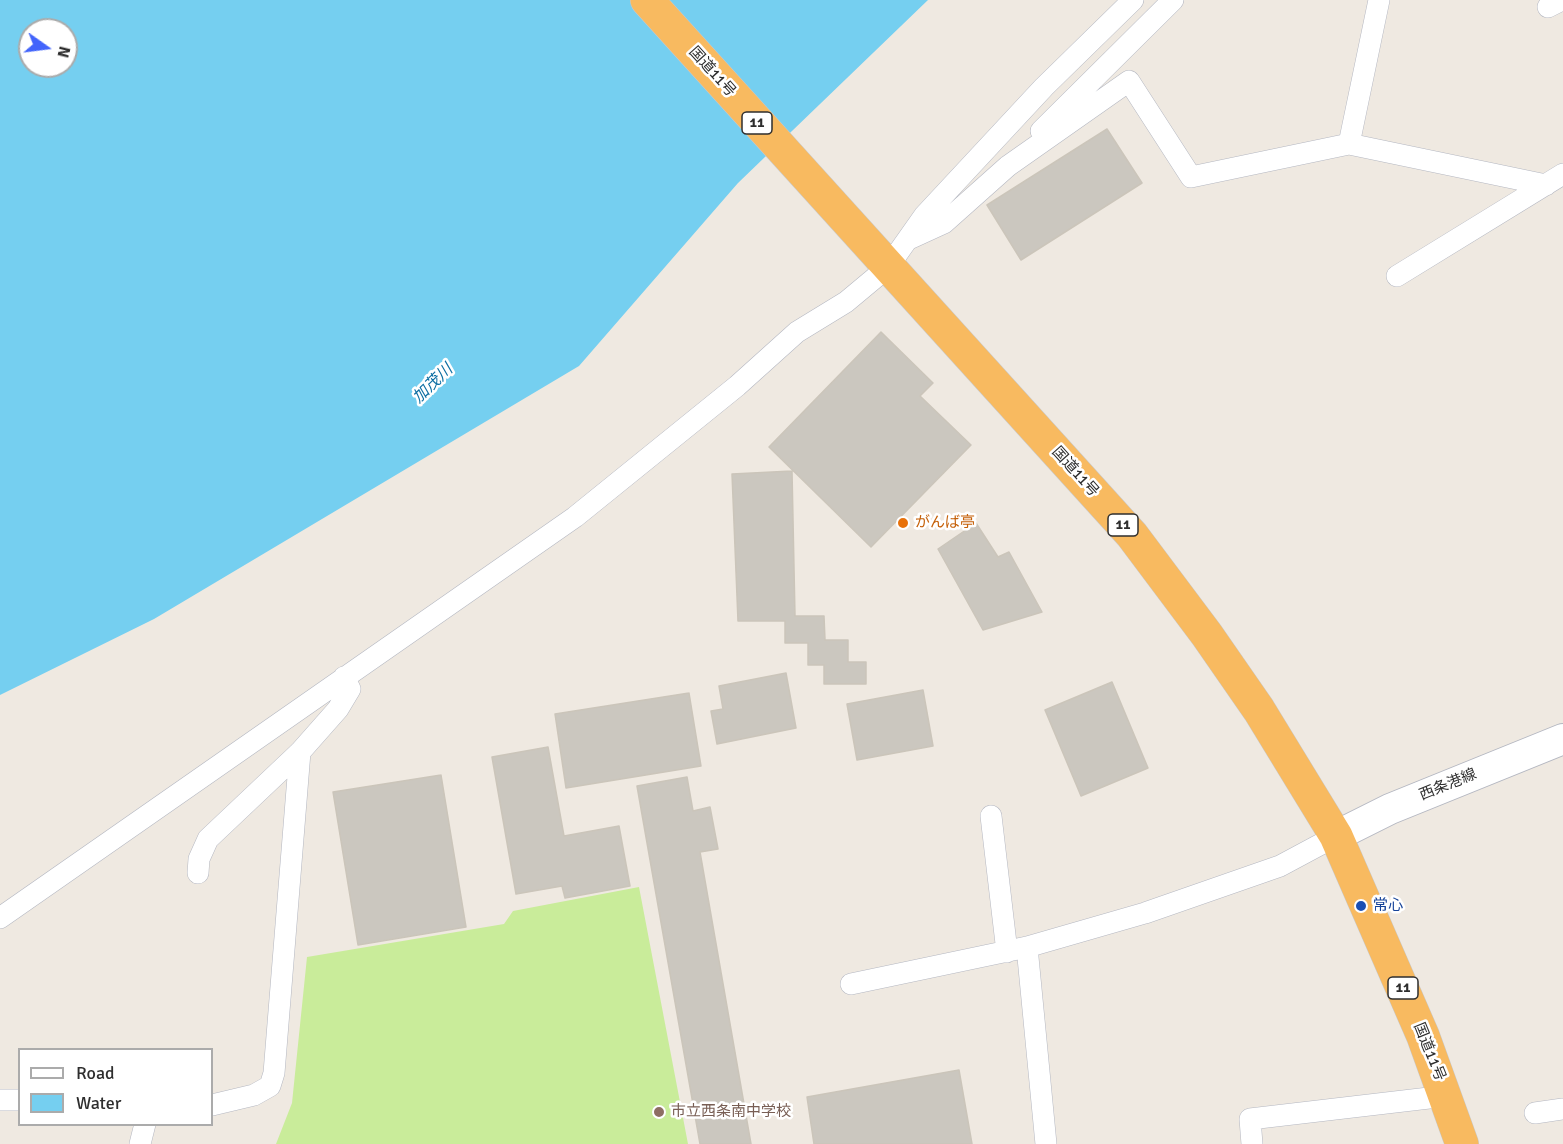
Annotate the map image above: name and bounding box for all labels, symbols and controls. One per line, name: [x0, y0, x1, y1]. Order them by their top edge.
north arrow: [18, 18, 78, 78]
street label: 国道11号: [685, 43, 739, 101]
text: N: [52, 44, 75, 60]
road number: 11: [742, 112, 772, 134]
water label: 加茂川: [409, 360, 457, 408]
street label: 国道11号: [1048, 443, 1102, 501]
place label: がんば亭: [915, 514, 975, 532]
road number: 11: [1108, 514, 1138, 536]
marker: がんば亭: [896, 516, 910, 530]
street label: 西条港線: [1417, 765, 1479, 805]
place label: 常心: [1373, 897, 1403, 915]
marker: 常心: [1354, 899, 1368, 913]
road number: 11: [1388, 977, 1418, 999]
street label: 国道11号: [1409, 1020, 1449, 1084]
legend: [18, 1048, 213, 1126]
text: Road: [76, 1062, 115, 1084]
text: Water: [76, 1092, 121, 1114]
place label: 市立西条南中学校: [671, 1103, 791, 1121]
marker: 市立西条南中学校: [652, 1105, 666, 1119]

